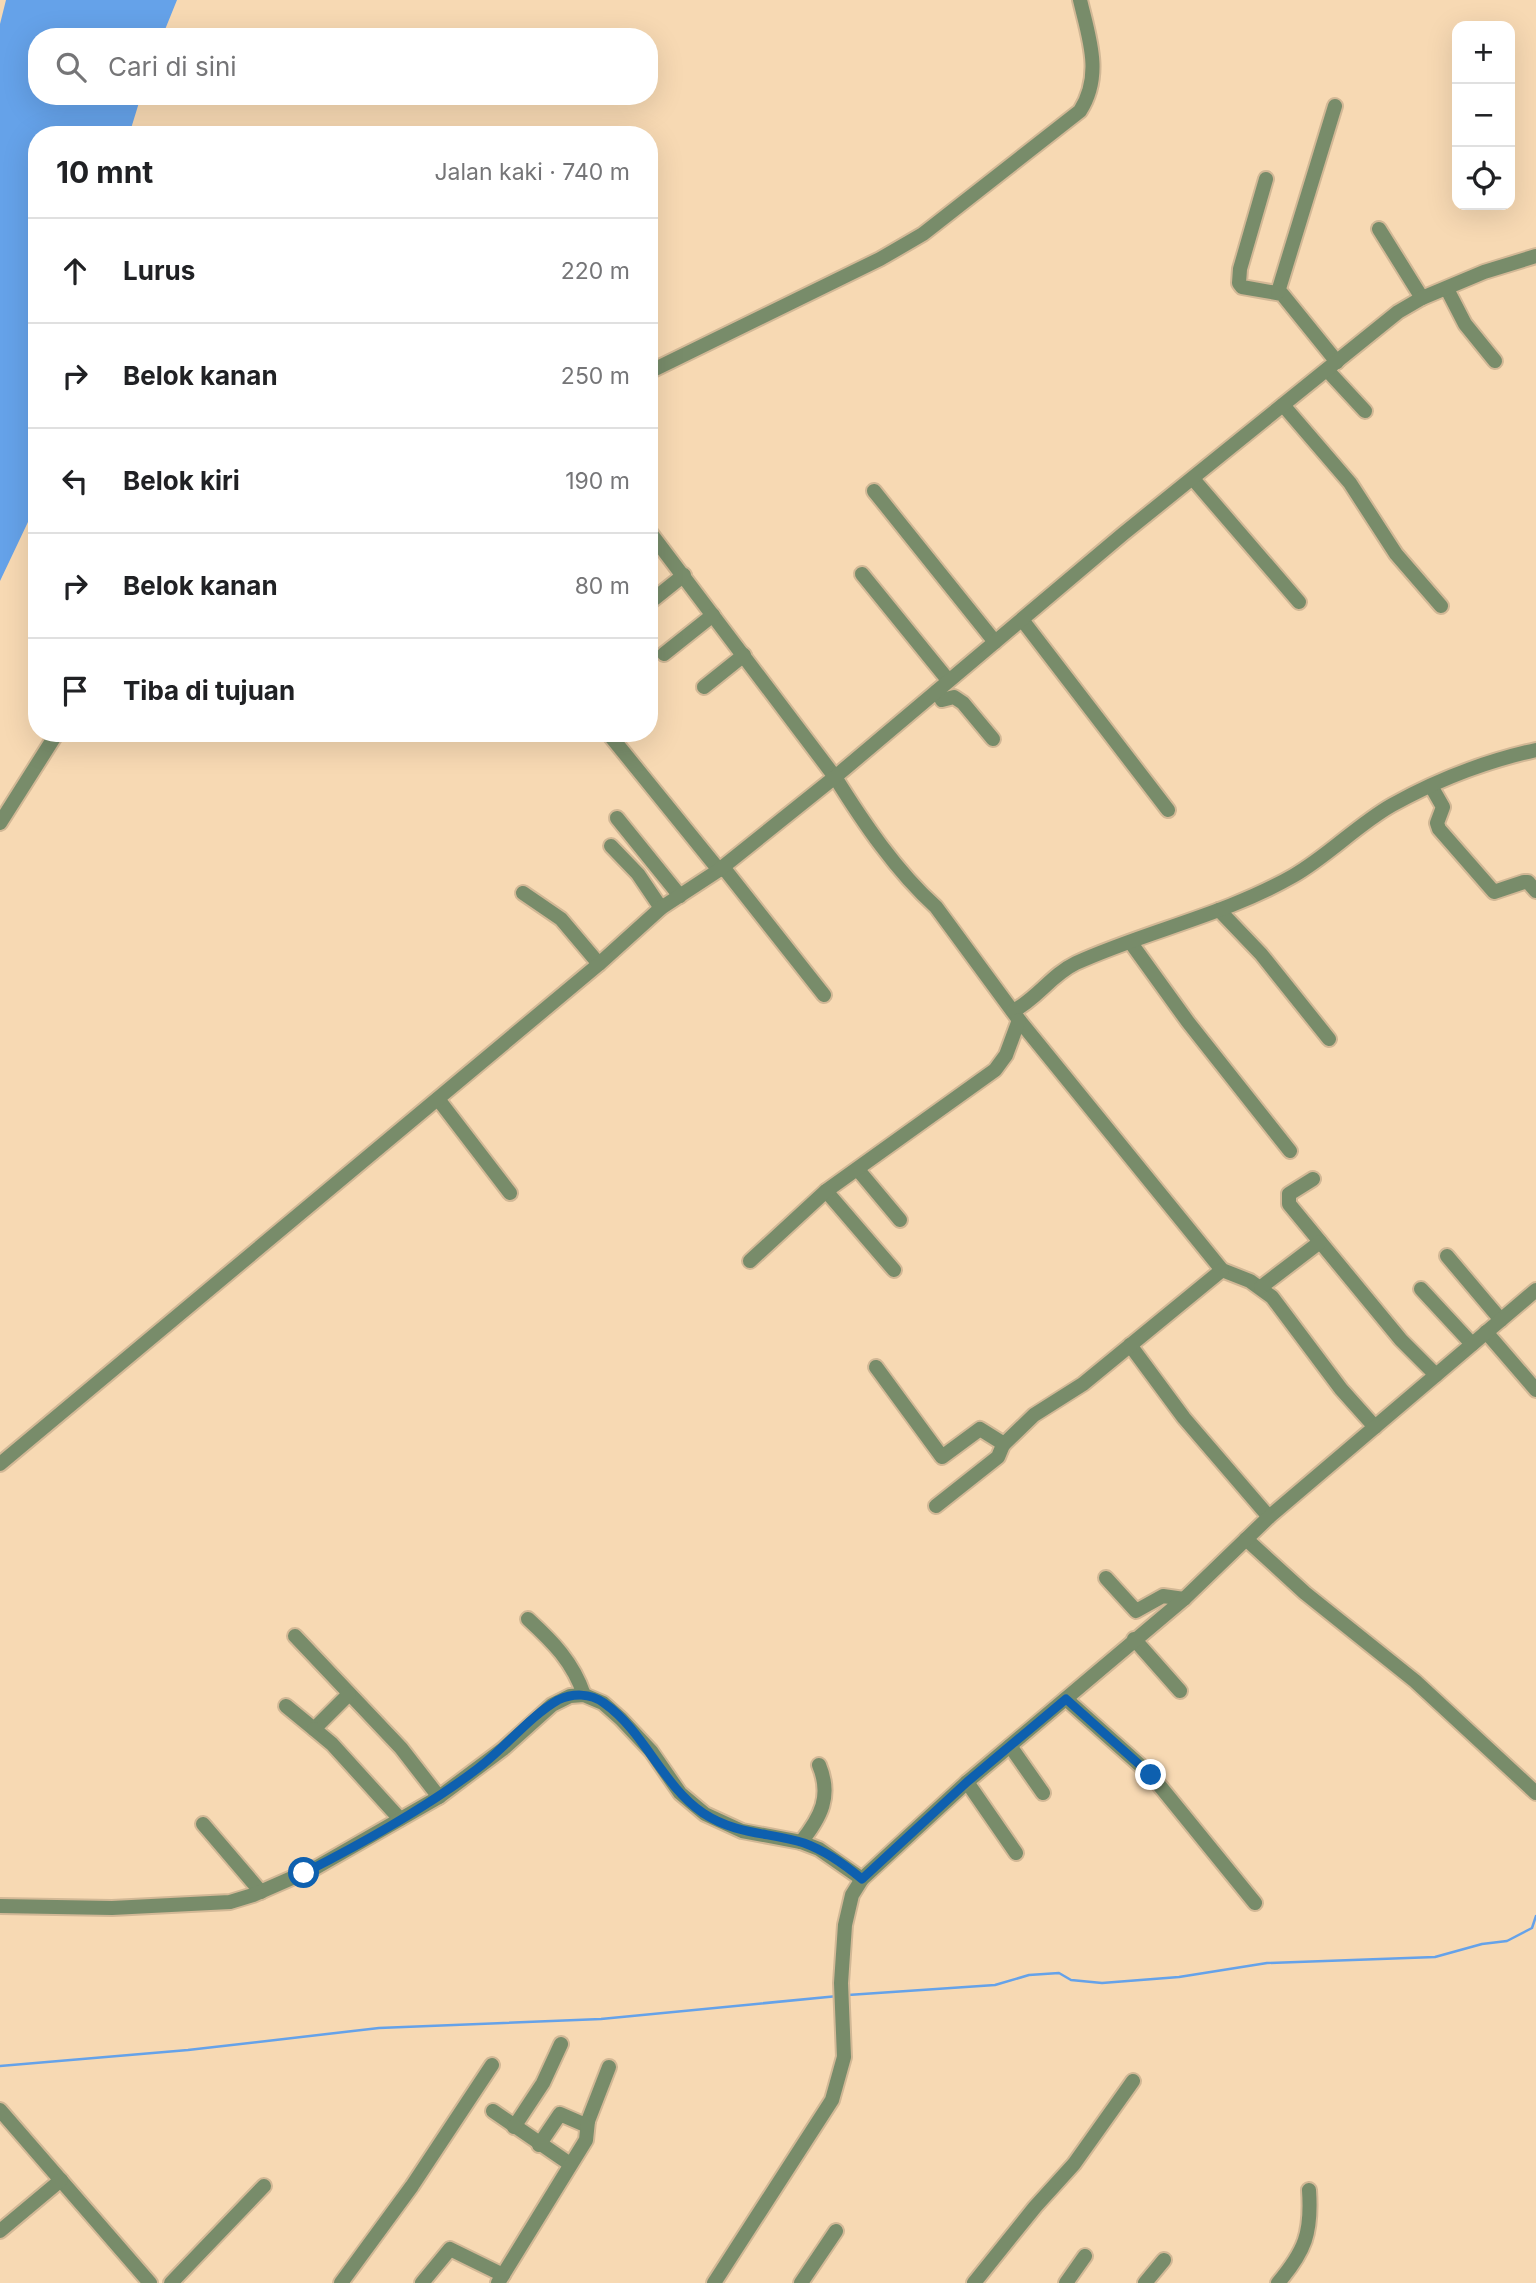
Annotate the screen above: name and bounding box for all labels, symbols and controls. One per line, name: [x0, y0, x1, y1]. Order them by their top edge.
map controls: [1452, 21, 1515, 210]
button: +: [1452, 21, 1515, 84]
search box: [28, 28, 658, 105]
icon: search: [52, 48, 90, 86]
text: Cari di sini: [108, 51, 237, 82]
button: −: [1452, 84, 1515, 147]
button: locate: [1452, 147, 1515, 210]
text: 10 mnt: [56, 154, 153, 190]
text: Jalan kaki · 740 m: [434, 158, 630, 186]
icon: ahead: [56, 252, 94, 290]
text: Lurus: [123, 255, 195, 286]
text: 220 m: [561, 257, 630, 285]
icon: right: [56, 357, 94, 395]
text: Belok kanan: [123, 360, 278, 391]
text: 250 m: [561, 362, 630, 390]
icon: left: [56, 462, 94, 500]
text: Belok kiri: [123, 465, 240, 496]
text: 190 m: [565, 467, 630, 495]
icon: right: [56, 567, 94, 605]
text: Belok kanan: [123, 570, 278, 601]
text: 80 m: [575, 572, 630, 600]
icon: arrive: [56, 672, 94, 710]
text: Tiba di tujuan: [123, 675, 295, 706]
route end: [1135, 1759, 1166, 1790]
route start: [288, 1857, 319, 1888]

